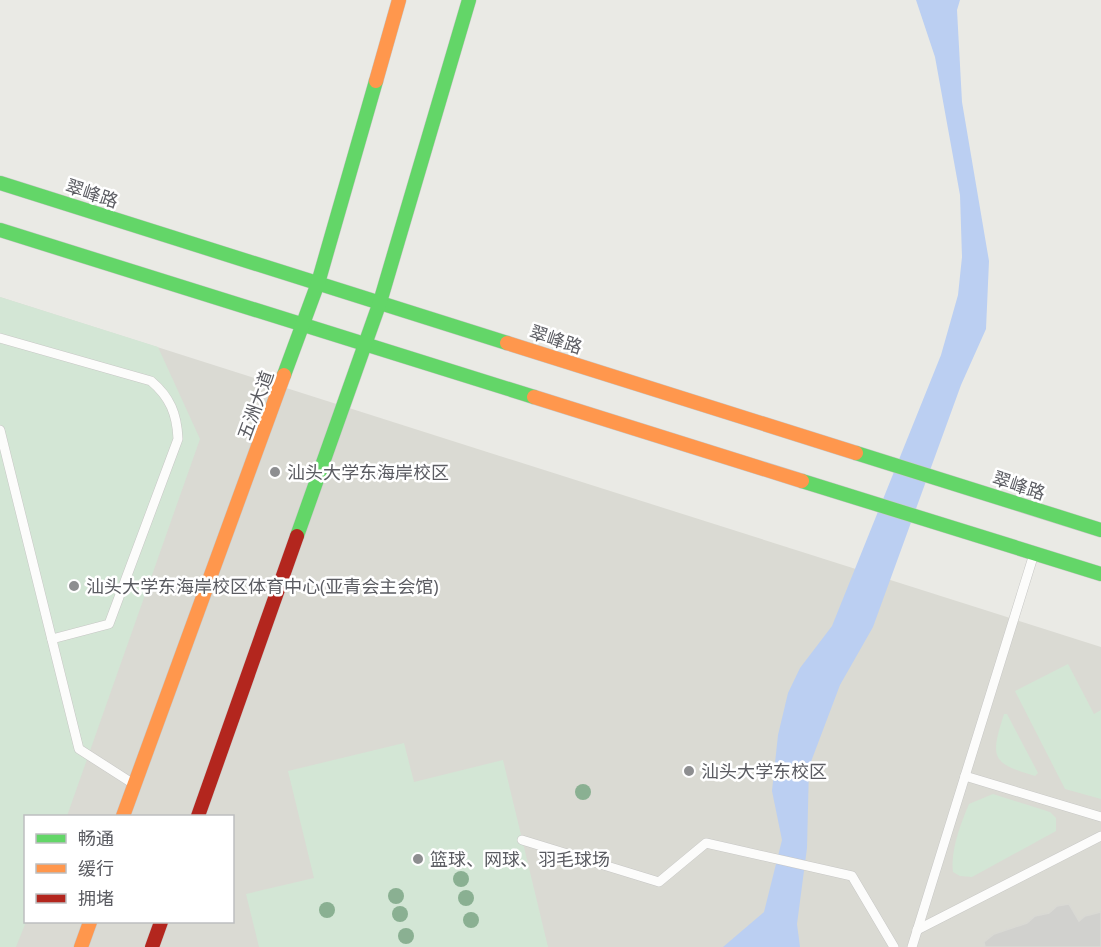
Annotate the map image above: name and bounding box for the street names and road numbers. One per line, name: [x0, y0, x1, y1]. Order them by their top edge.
street label: 翠峰路: [63, 173, 121, 213]
street label: 翠峰路: [527, 319, 585, 359]
street label: 五洲大道: [231, 367, 279, 443]
street label: 翠峰路: [990, 465, 1048, 505]

